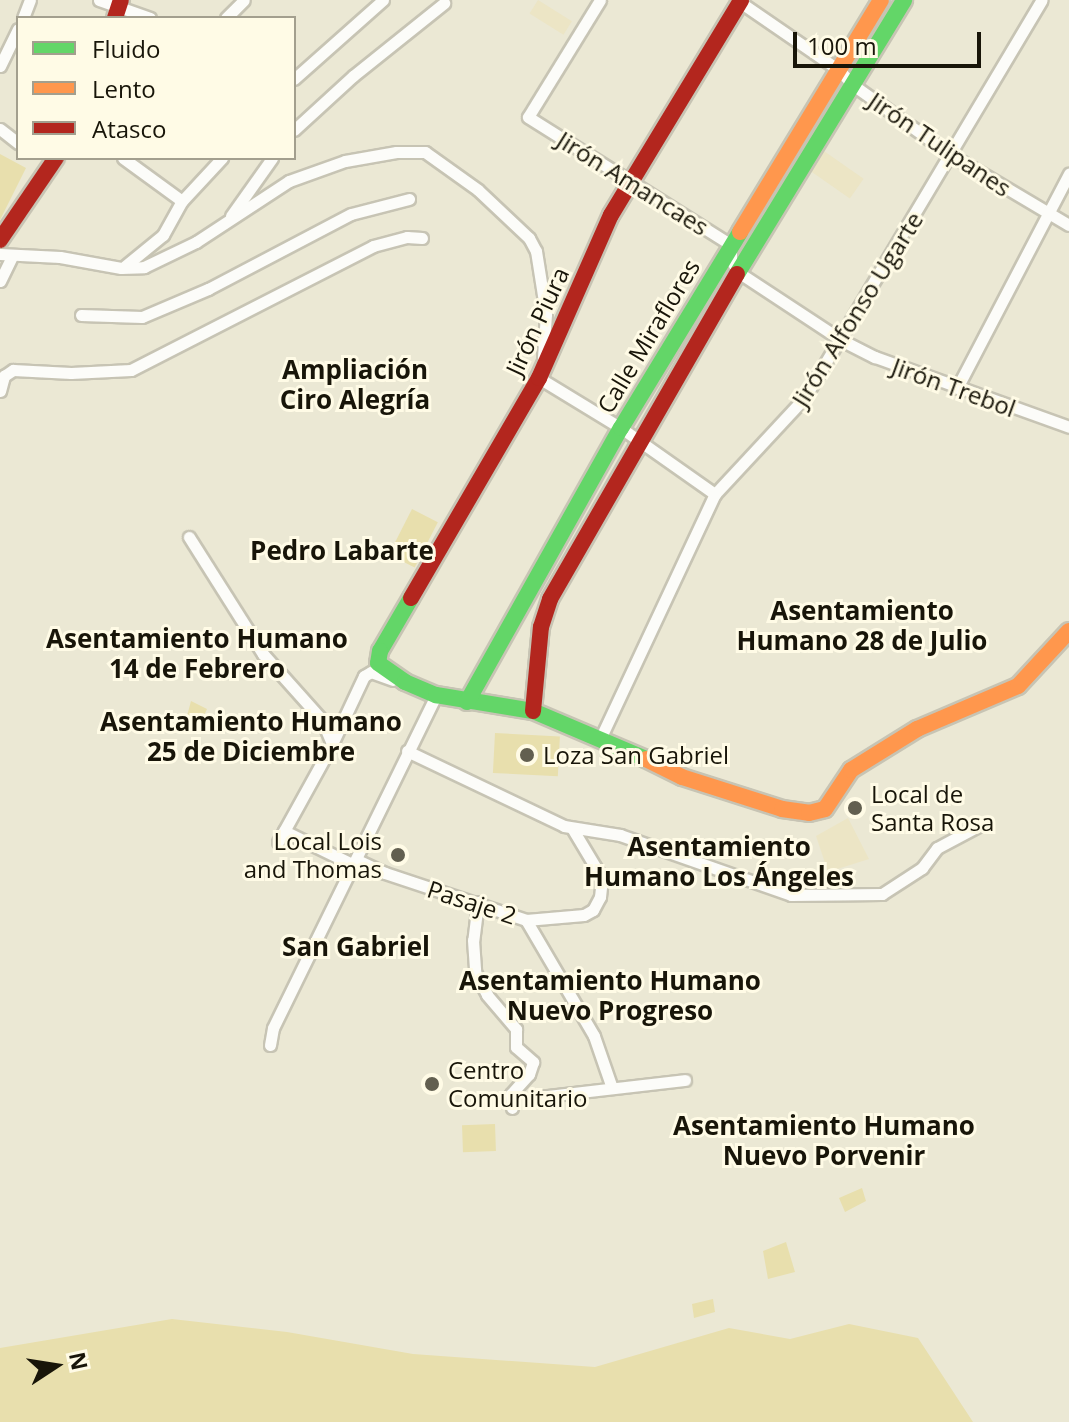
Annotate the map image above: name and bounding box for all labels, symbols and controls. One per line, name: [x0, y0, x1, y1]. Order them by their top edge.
legend: [16, 16, 296, 160]
scale bar: [797, 16, 985, 66]
text: 100 m: [807, 29, 877, 62]
text: Fluido: [92, 32, 160, 65]
text: Lento: [92, 72, 156, 105]
street label: Jirón Tulipanes: [863, 86, 1017, 202]
text: Atasco: [92, 112, 166, 145]
street label: Jirón Amancaes: [552, 125, 714, 241]
street label: Jirón Alfonso Ugarte: [785, 206, 929, 412]
street label: Calle Miraflores: [591, 254, 705, 418]
street label: Jirón Piura: [499, 262, 575, 380]
street label: Jirón Trebol: [888, 351, 1020, 423]
district label: Ampliación Ciro Alegría: [280, 354, 430, 416]
district label: Pedro Labarte: [250, 535, 434, 567]
district label: Asentamiento Humano 28 de Julio: [737, 595, 987, 656]
district label: Asentamiento Humano 14 de Febrero: [46, 623, 348, 684]
district label: Asentamiento Humano 25 de Diciembre: [100, 706, 402, 768]
place label: Loza San Gabriel: [543, 741, 729, 769]
marker: Loza San Gabriel: [518, 746, 536, 764]
place label: Local de Santa Rosa: [871, 780, 994, 836]
marker: Local de Santa Rosa: [846, 799, 864, 817]
place label: Local Lois and Thomas: [244, 827, 382, 883]
district label: Asentamiento Humano Los Ángeles: [584, 831, 854, 892]
marker: Local Lois and Thomas: [389, 846, 407, 864]
street label: Pasaje 2: [424, 874, 520, 930]
district label: San Gabriel: [282, 931, 430, 963]
district label: Asentamiento Humano Nuevo Progreso: [459, 965, 761, 1026]
place label: Centro Comunitario: [448, 1056, 587, 1112]
marker: Centro Comunitario: [423, 1075, 441, 1093]
district label: Asentamiento Humano Nuevo Porvenir: [673, 1110, 975, 1172]
north arrow: [16, 1326, 96, 1406]
text: N: [63, 1349, 96, 1373]

